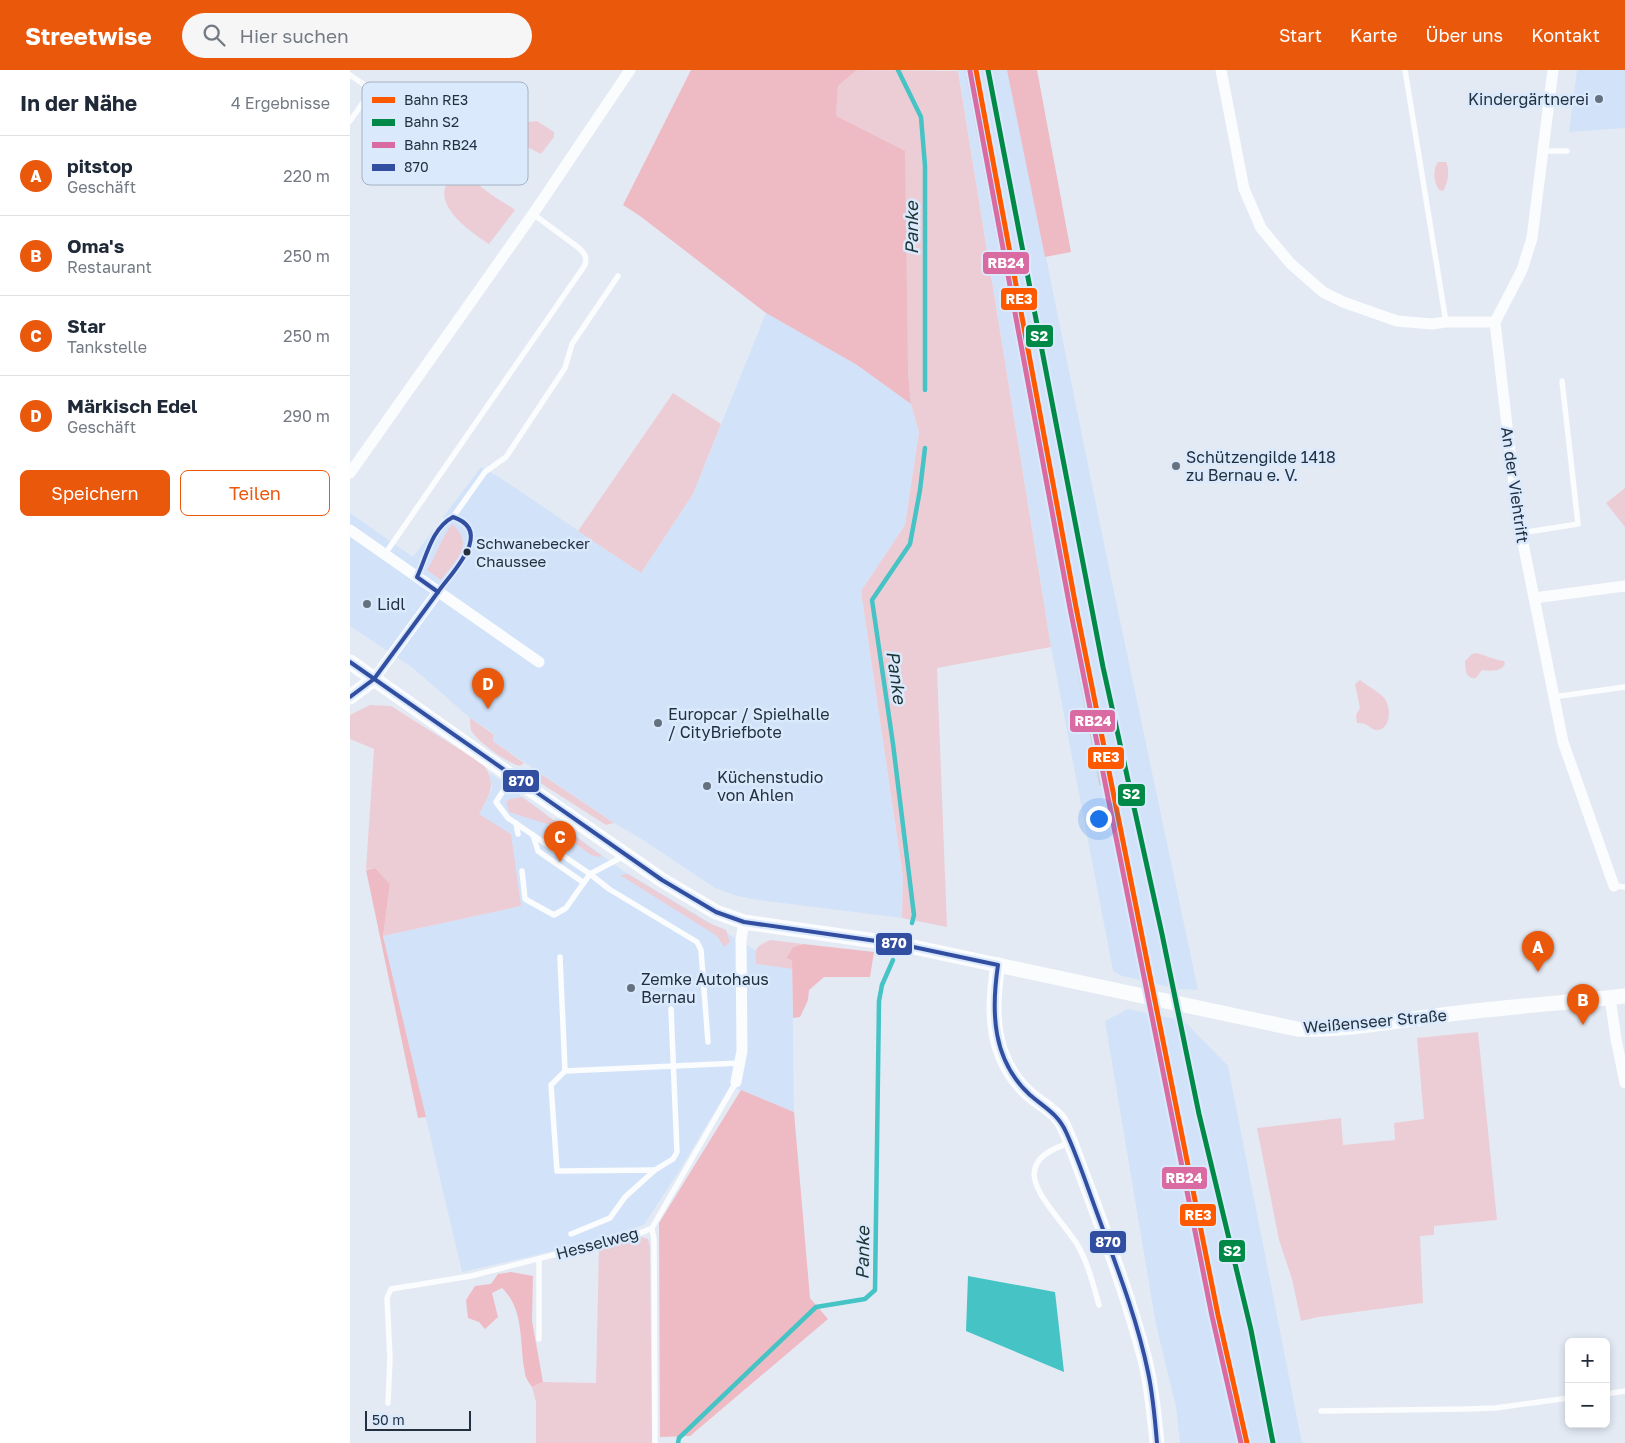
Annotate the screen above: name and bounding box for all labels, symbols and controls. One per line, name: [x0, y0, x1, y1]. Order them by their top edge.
search box: [182, 13, 532, 58]
text: Streetwise: [25, 21, 152, 50]
icon: search: [200, 21, 228, 49]
text: Hier suchen: [240, 24, 349, 47]
text: Start: [1279, 24, 1322, 46]
text: Karte: [1350, 24, 1397, 46]
text: Über uns: [1425, 24, 1503, 46]
text: Kontakt: [1531, 24, 1600, 46]
legend: [362, 82, 528, 185]
place label: Kindergärtnerei: [1468, 89, 1589, 109]
text: In der Nähe: [20, 90, 137, 116]
text: Bahn RE3: [404, 91, 468, 108]
text: 4 Ergebnisse: [231, 93, 330, 113]
marker: Kindergärtnerei: [1593, 93, 1605, 105]
text: Bahn S2: [404, 113, 459, 130]
text: Bahn RB24: [404, 136, 478, 153]
text: pitstop: [67, 154, 133, 177]
text: 870: [404, 158, 429, 175]
text: A: [30, 166, 42, 186]
text: 220 m: [283, 166, 330, 186]
text: Geschäft: [67, 177, 136, 197]
water label: Panke: [900, 200, 922, 255]
text: Oma's: [67, 234, 124, 257]
text: B: [30, 246, 42, 266]
text: 250 m: [283, 246, 330, 266]
line badge: RB24: [982, 251, 1030, 275]
text: RB24: [988, 254, 1025, 271]
text: Restaurant: [67, 257, 152, 277]
line badge: RE3: [1000, 287, 1038, 311]
text: RE3: [1005, 290, 1033, 307]
text: Star: [67, 314, 106, 337]
line badge: S2: [1025, 324, 1054, 348]
text: C: [30, 326, 42, 346]
text: 250 m: [283, 326, 330, 346]
text: S2: [1030, 327, 1048, 344]
text: Tankstelle: [67, 337, 147, 357]
text: Märkisch Edel: [67, 394, 197, 417]
text: D: [30, 406, 42, 426]
text: 290 m: [283, 406, 330, 426]
text: Geschäft: [67, 417, 136, 437]
street label: An der Viehtrift: [1497, 426, 1533, 544]
place label: Schützengilde 1418 zu Bernau e. V.: [1186, 447, 1336, 485]
marker: Schützengilde 1418 zu Bernau e. V.: [1170, 460, 1182, 472]
button: Speichern: [20, 470, 170, 516]
button: Teilen: [180, 470, 330, 516]
place label: Schwanebecker Chaussee: [476, 534, 590, 570]
marker: Schwanebecker Chaussee: [462, 547, 472, 557]
place label: Lidl: [377, 594, 405, 614]
marker: Lidl: [361, 598, 373, 610]
water label: Panke: [882, 649, 912, 706]
pin: D: [472, 668, 504, 709]
place label: Europcar / Spielhalle / CityBriefbote: [668, 704, 830, 742]
line badge: RB24: [1069, 709, 1116, 733]
text: RB24: [1075, 712, 1112, 729]
marker: Europcar / Spielhalle / CityBriefbote: [652, 717, 664, 729]
line badge: RE3: [1087, 746, 1125, 770]
text: RE3: [1092, 748, 1120, 765]
place label: Küchenstudio von Ahlen: [717, 767, 823, 805]
line badge: 870: [502, 769, 540, 793]
text: 870: [508, 772, 534, 789]
marker: Küchenstudio von Ahlen: [701, 780, 713, 792]
line badge: S2: [1117, 783, 1146, 807]
text: S2: [1122, 785, 1140, 802]
your location: [1086, 806, 1112, 832]
pin: C: [544, 821, 576, 862]
pin: A: [1522, 931, 1554, 972]
line badge: 870: [875, 932, 913, 956]
text: 870: [881, 934, 907, 951]
place label: Zemke Autohaus Bernau: [641, 969, 769, 1007]
marker: Zemke Autohaus Bernau: [625, 982, 637, 994]
pin: B: [1567, 984, 1599, 1025]
street label: Weißenseer Straße: [1302, 1005, 1448, 1037]
line badge: RB24: [1161, 1166, 1208, 1190]
text: RB24: [1166, 1169, 1203, 1186]
line badge: RE3: [1179, 1203, 1217, 1227]
text: RE3: [1184, 1206, 1212, 1223]
street label: Hesselweg: [554, 1222, 640, 1264]
water label: Panke: [851, 1225, 873, 1280]
line badge: 870: [1089, 1230, 1127, 1254]
text: 870: [1095, 1233, 1121, 1250]
line badge: S2: [1218, 1239, 1246, 1263]
text: S2: [1223, 1242, 1241, 1259]
map controls: [1565, 1338, 1610, 1428]
button: +: [1565, 1338, 1610, 1383]
button: −: [1565, 1383, 1610, 1428]
scale bar: [365, 1408, 471, 1431]
text: 50 m: [372, 1411, 405, 1428]

